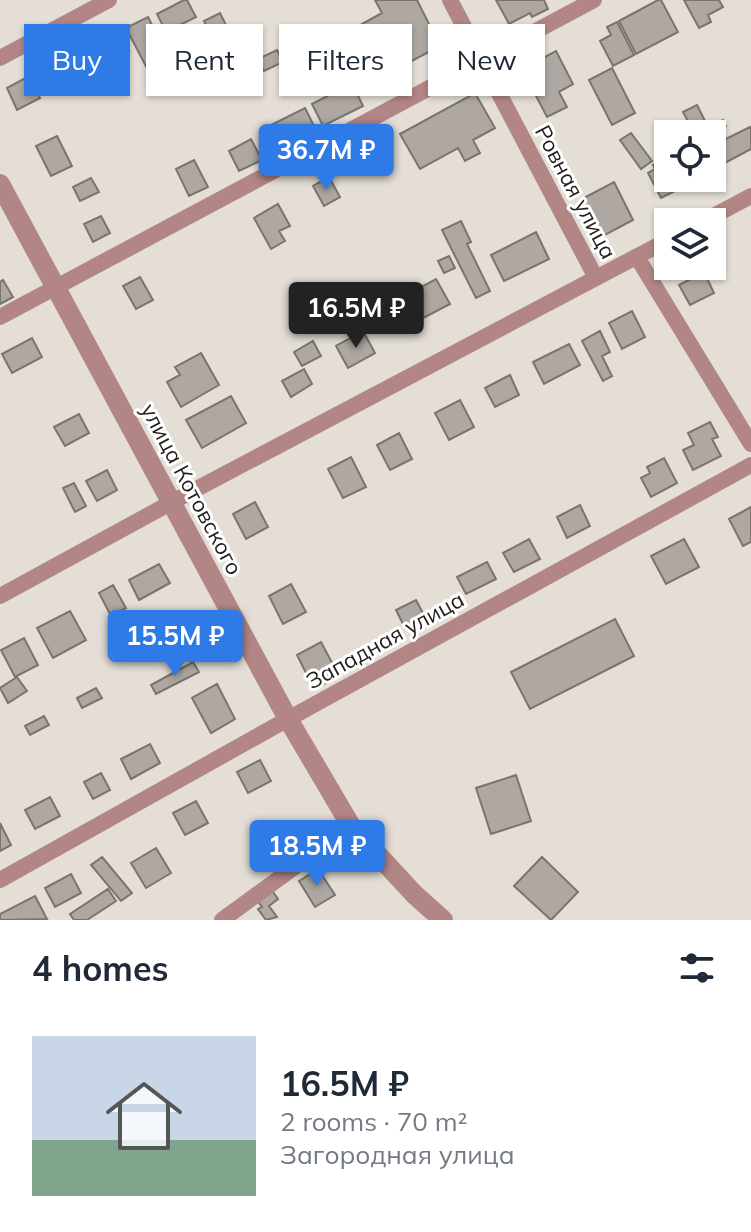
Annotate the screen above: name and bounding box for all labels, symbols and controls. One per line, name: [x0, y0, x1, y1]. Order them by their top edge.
chip: Buy: [24, 24, 130, 96]
chip: Rent: [146, 24, 263, 96]
chip: Filters: [279, 24, 412, 96]
chip: New: [428, 24, 545, 96]
street label: Ровная улица: [529, 120, 623, 264]
map controls: [654, 120, 726, 280]
button: locate: [654, 120, 726, 192]
pin: 36.7M ₽: [252, 124, 400, 192]
text: 36.7M ₽: [277, 133, 375, 166]
button: layers: [654, 208, 726, 280]
pin: 16.5M ₽: [282, 282, 430, 350]
text: 16.5M ₽: [307, 291, 405, 324]
street label: улица Котовского: [135, 398, 249, 580]
street label: Западная улица: [301, 585, 469, 695]
pin: 15.5M ₽: [101, 610, 249, 678]
text: 15.5M ₽: [126, 619, 224, 652]
pin: 18.5M ₽: [243, 820, 391, 888]
text: 18.5M ₽: [268, 829, 366, 862]
icon: filters: [675, 946, 719, 990]
text: 4 homes: [32, 947, 169, 990]
text: 16.5M ₽: [280, 1062, 409, 1105]
icon: home: [96, 1068, 192, 1164]
text: 2 rooms · 70 m²: [280, 1105, 467, 1138]
text: Загородная улица: [280, 1138, 515, 1171]

